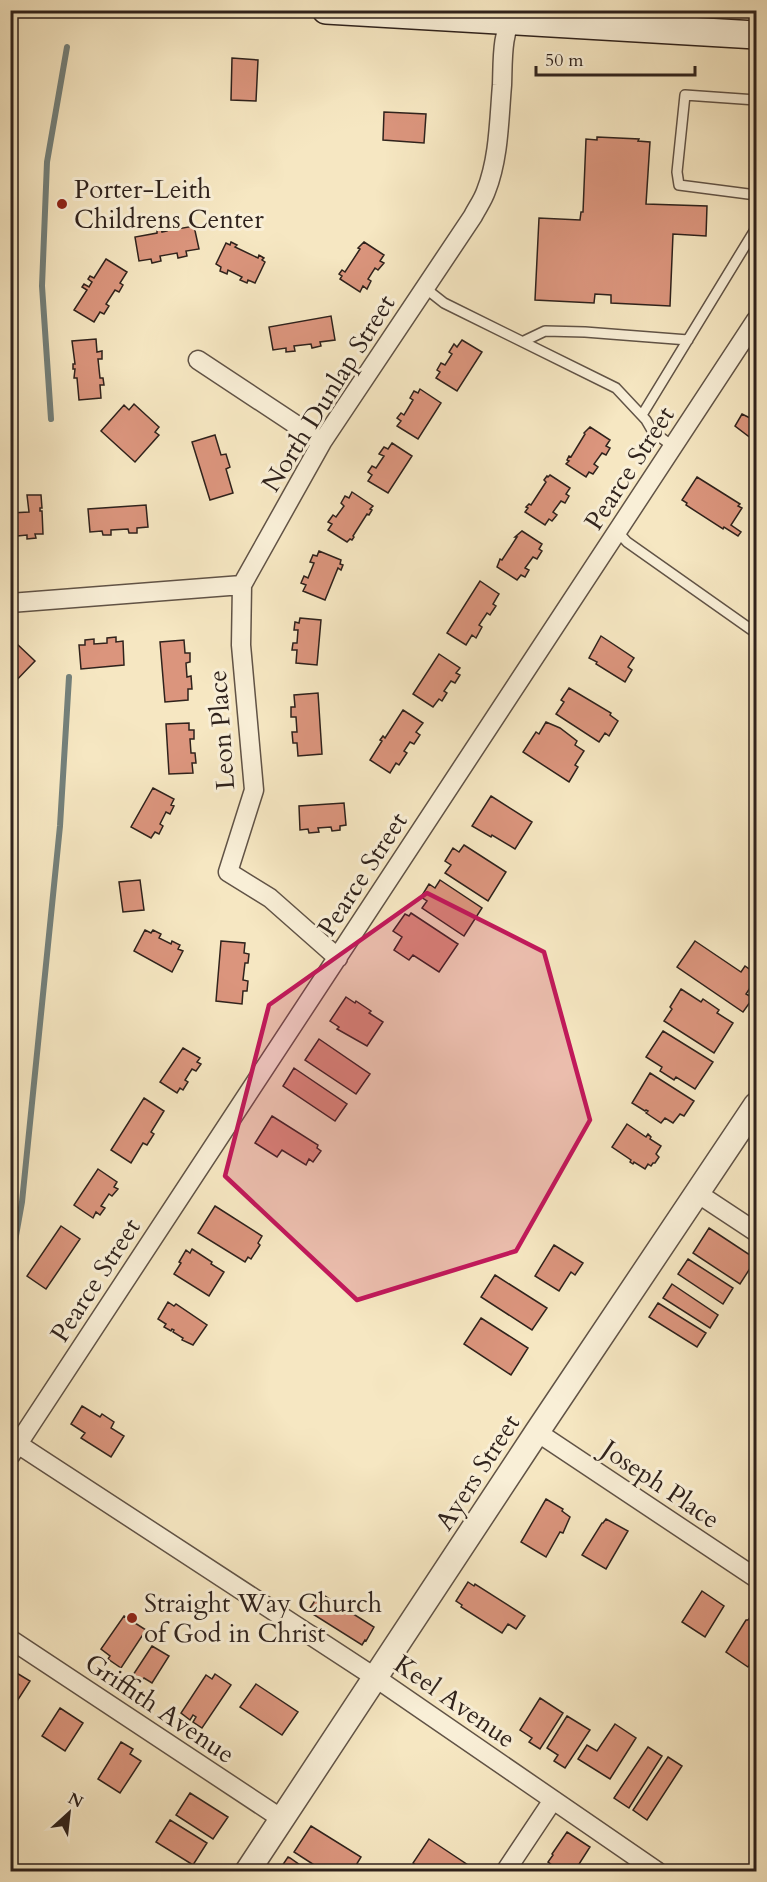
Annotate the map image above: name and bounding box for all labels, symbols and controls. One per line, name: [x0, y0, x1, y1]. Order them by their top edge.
scale bar: [536, 39, 695, 77]
text: 50 m: [545, 48, 584, 73]
place label: Porter-Leith Childrens Center: [74, 172, 264, 237]
marker: Porter-Leith Childrens Center: [55, 197, 69, 211]
street label: North Dunlap Street: [254, 288, 403, 499]
street label: Pearce Street: [576, 400, 683, 537]
street label: Leon Place: [200, 669, 243, 791]
street label: Pearce Street: [309, 806, 416, 943]
street label: Pearce Street: [42, 1212, 149, 1349]
street label: Ayers Street: [427, 1407, 528, 1537]
street label: Joseph Place: [592, 1430, 727, 1537]
place label: Straight Way Church of God in Christ: [144, 1586, 382, 1651]
marker: Straight Way Church of God in Christ: [125, 1611, 139, 1625]
street label: Griffith Avenue: [78, 1645, 241, 1771]
street label: Keel Avenue: [387, 1647, 522, 1756]
north arrow: [39, 1783, 99, 1843]
text: N: [64, 1788, 87, 1814]

